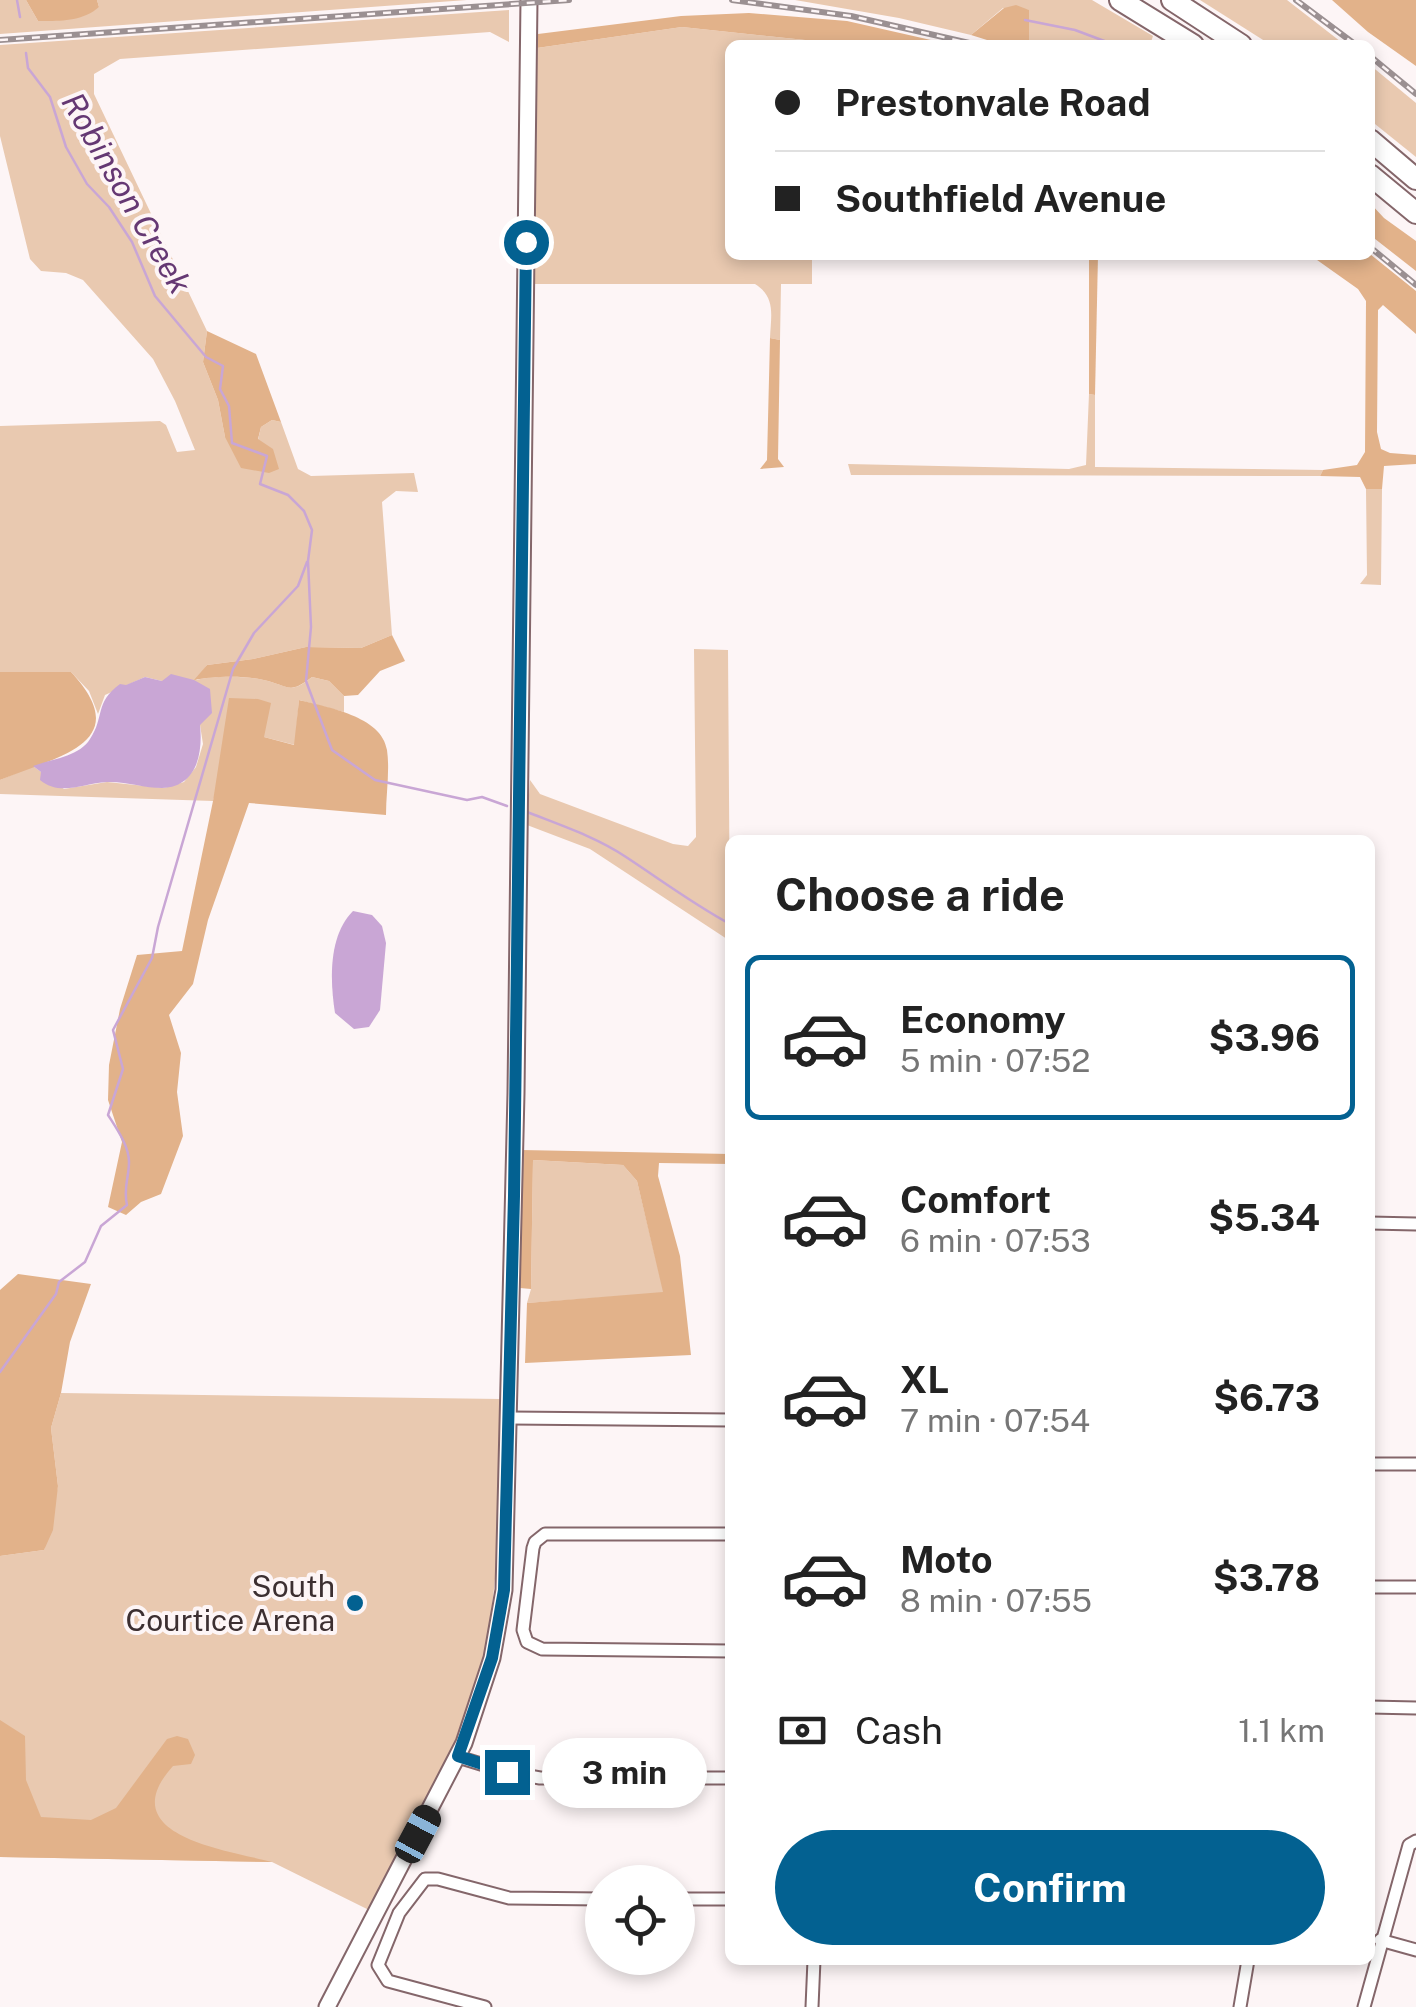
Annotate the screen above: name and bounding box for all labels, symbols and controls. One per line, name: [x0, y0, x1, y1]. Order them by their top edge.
text: Prestonvale Road: [835, 80, 1151, 125]
water label: Robinson Creek: [55, 86, 200, 301]
text: Southfield Avenue: [835, 176, 1166, 221]
route start: [504, 220, 549, 265]
text: Choose a ride: [775, 868, 1065, 921]
icon: car: [780, 993, 870, 1083]
text: Economy: [900, 997, 1066, 1042]
text: $3.96: [1209, 1015, 1320, 1060]
text: 5 min · 07:52: [900, 1042, 1090, 1079]
icon: car: [780, 1173, 870, 1263]
text: Comfort: [900, 1177, 1051, 1222]
text: $5.34: [1208, 1195, 1320, 1240]
text: 6 min · 07:53: [900, 1222, 1091, 1259]
icon: car: [780, 1353, 870, 1443]
text: XL: [900, 1357, 949, 1402]
text: $6.73: [1213, 1375, 1320, 1420]
text: 7 min · 07:54: [900, 1402, 1090, 1439]
icon: car: [780, 1533, 870, 1623]
text: Moto: [900, 1537, 993, 1582]
text: $3.78: [1213, 1555, 1320, 1600]
place label: South Courtice Arena: [126, 1568, 335, 1638]
text: 8 min · 07:55: [900, 1582, 1092, 1619]
marker: South Courtice Arena: [344, 1592, 366, 1614]
icon: cash: [775, 1703, 830, 1758]
text: Cash: [855, 1708, 943, 1753]
text: 1.1 km: [1238, 1712, 1325, 1749]
callout: 3 min: [542, 1737, 707, 1807]
route end: [485, 1750, 530, 1795]
text: 3 min: [582, 1754, 667, 1791]
car: [391, 1800, 445, 1868]
button: Confirm: [775, 1830, 1325, 1945]
map controls: [585, 1865, 695, 1975]
button: locate: [585, 1865, 695, 1975]

